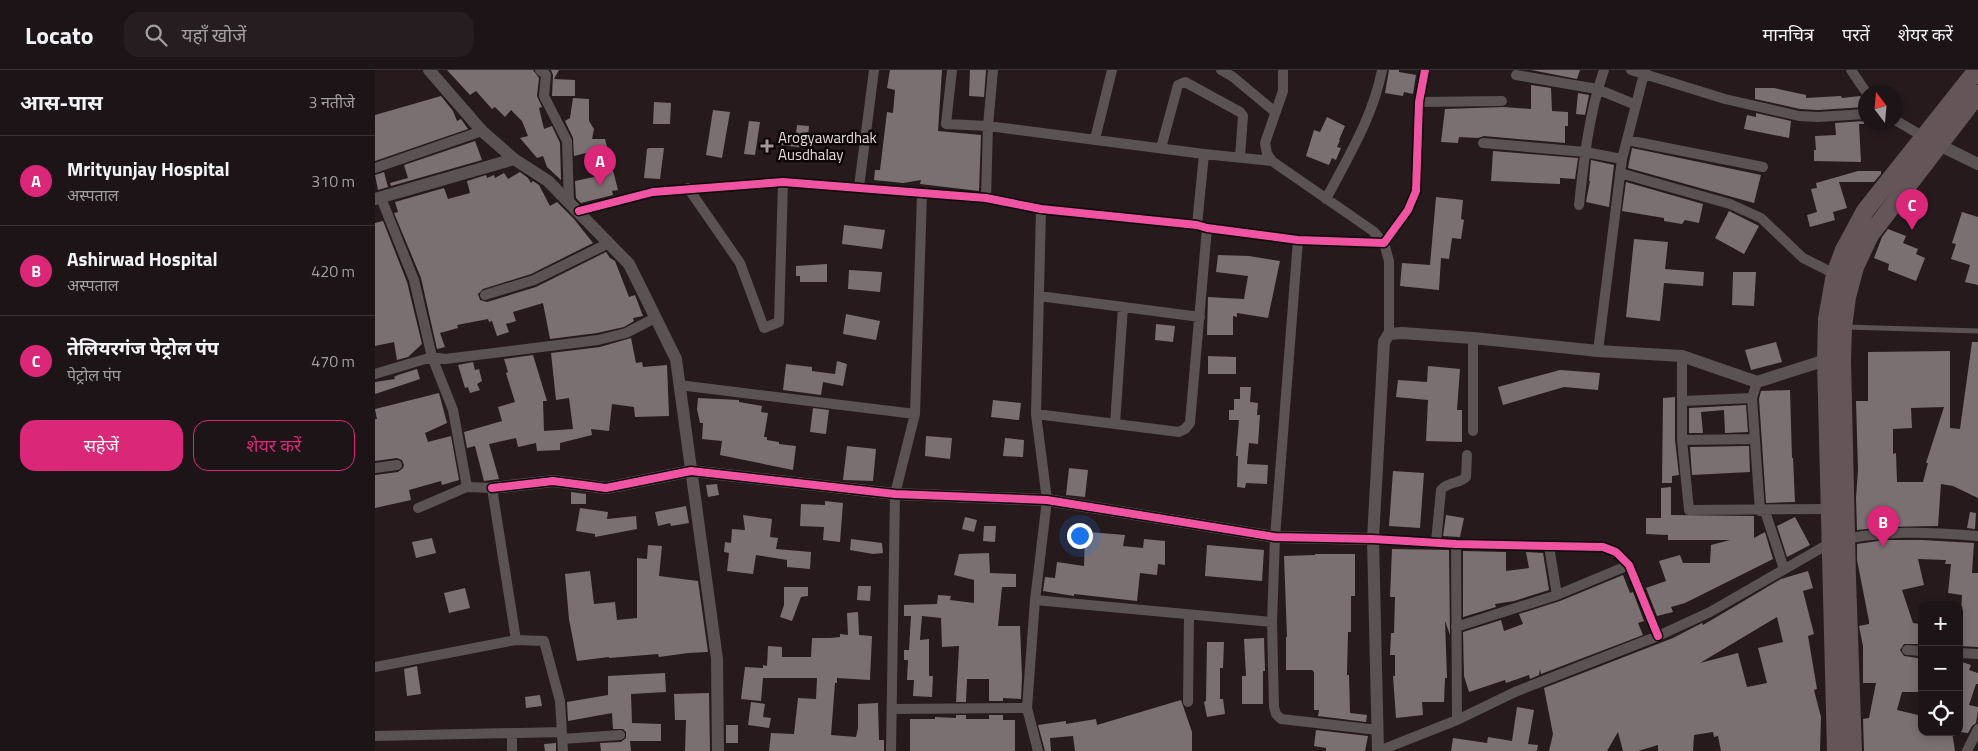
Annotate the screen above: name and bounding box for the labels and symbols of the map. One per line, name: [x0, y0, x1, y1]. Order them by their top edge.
north arrow: [1858, 85, 1903, 130]
place label: Arogyawardhak Ausdhalay: [778, 126, 877, 166]
marker: Arogyawardhak Ausdhalay: [760, 139, 774, 153]
pin: A: [584, 145, 616, 186]
pin: C: [1896, 189, 1928, 230]
pin: B: [1867, 506, 1899, 547]
your location: [1067, 523, 1093, 549]

